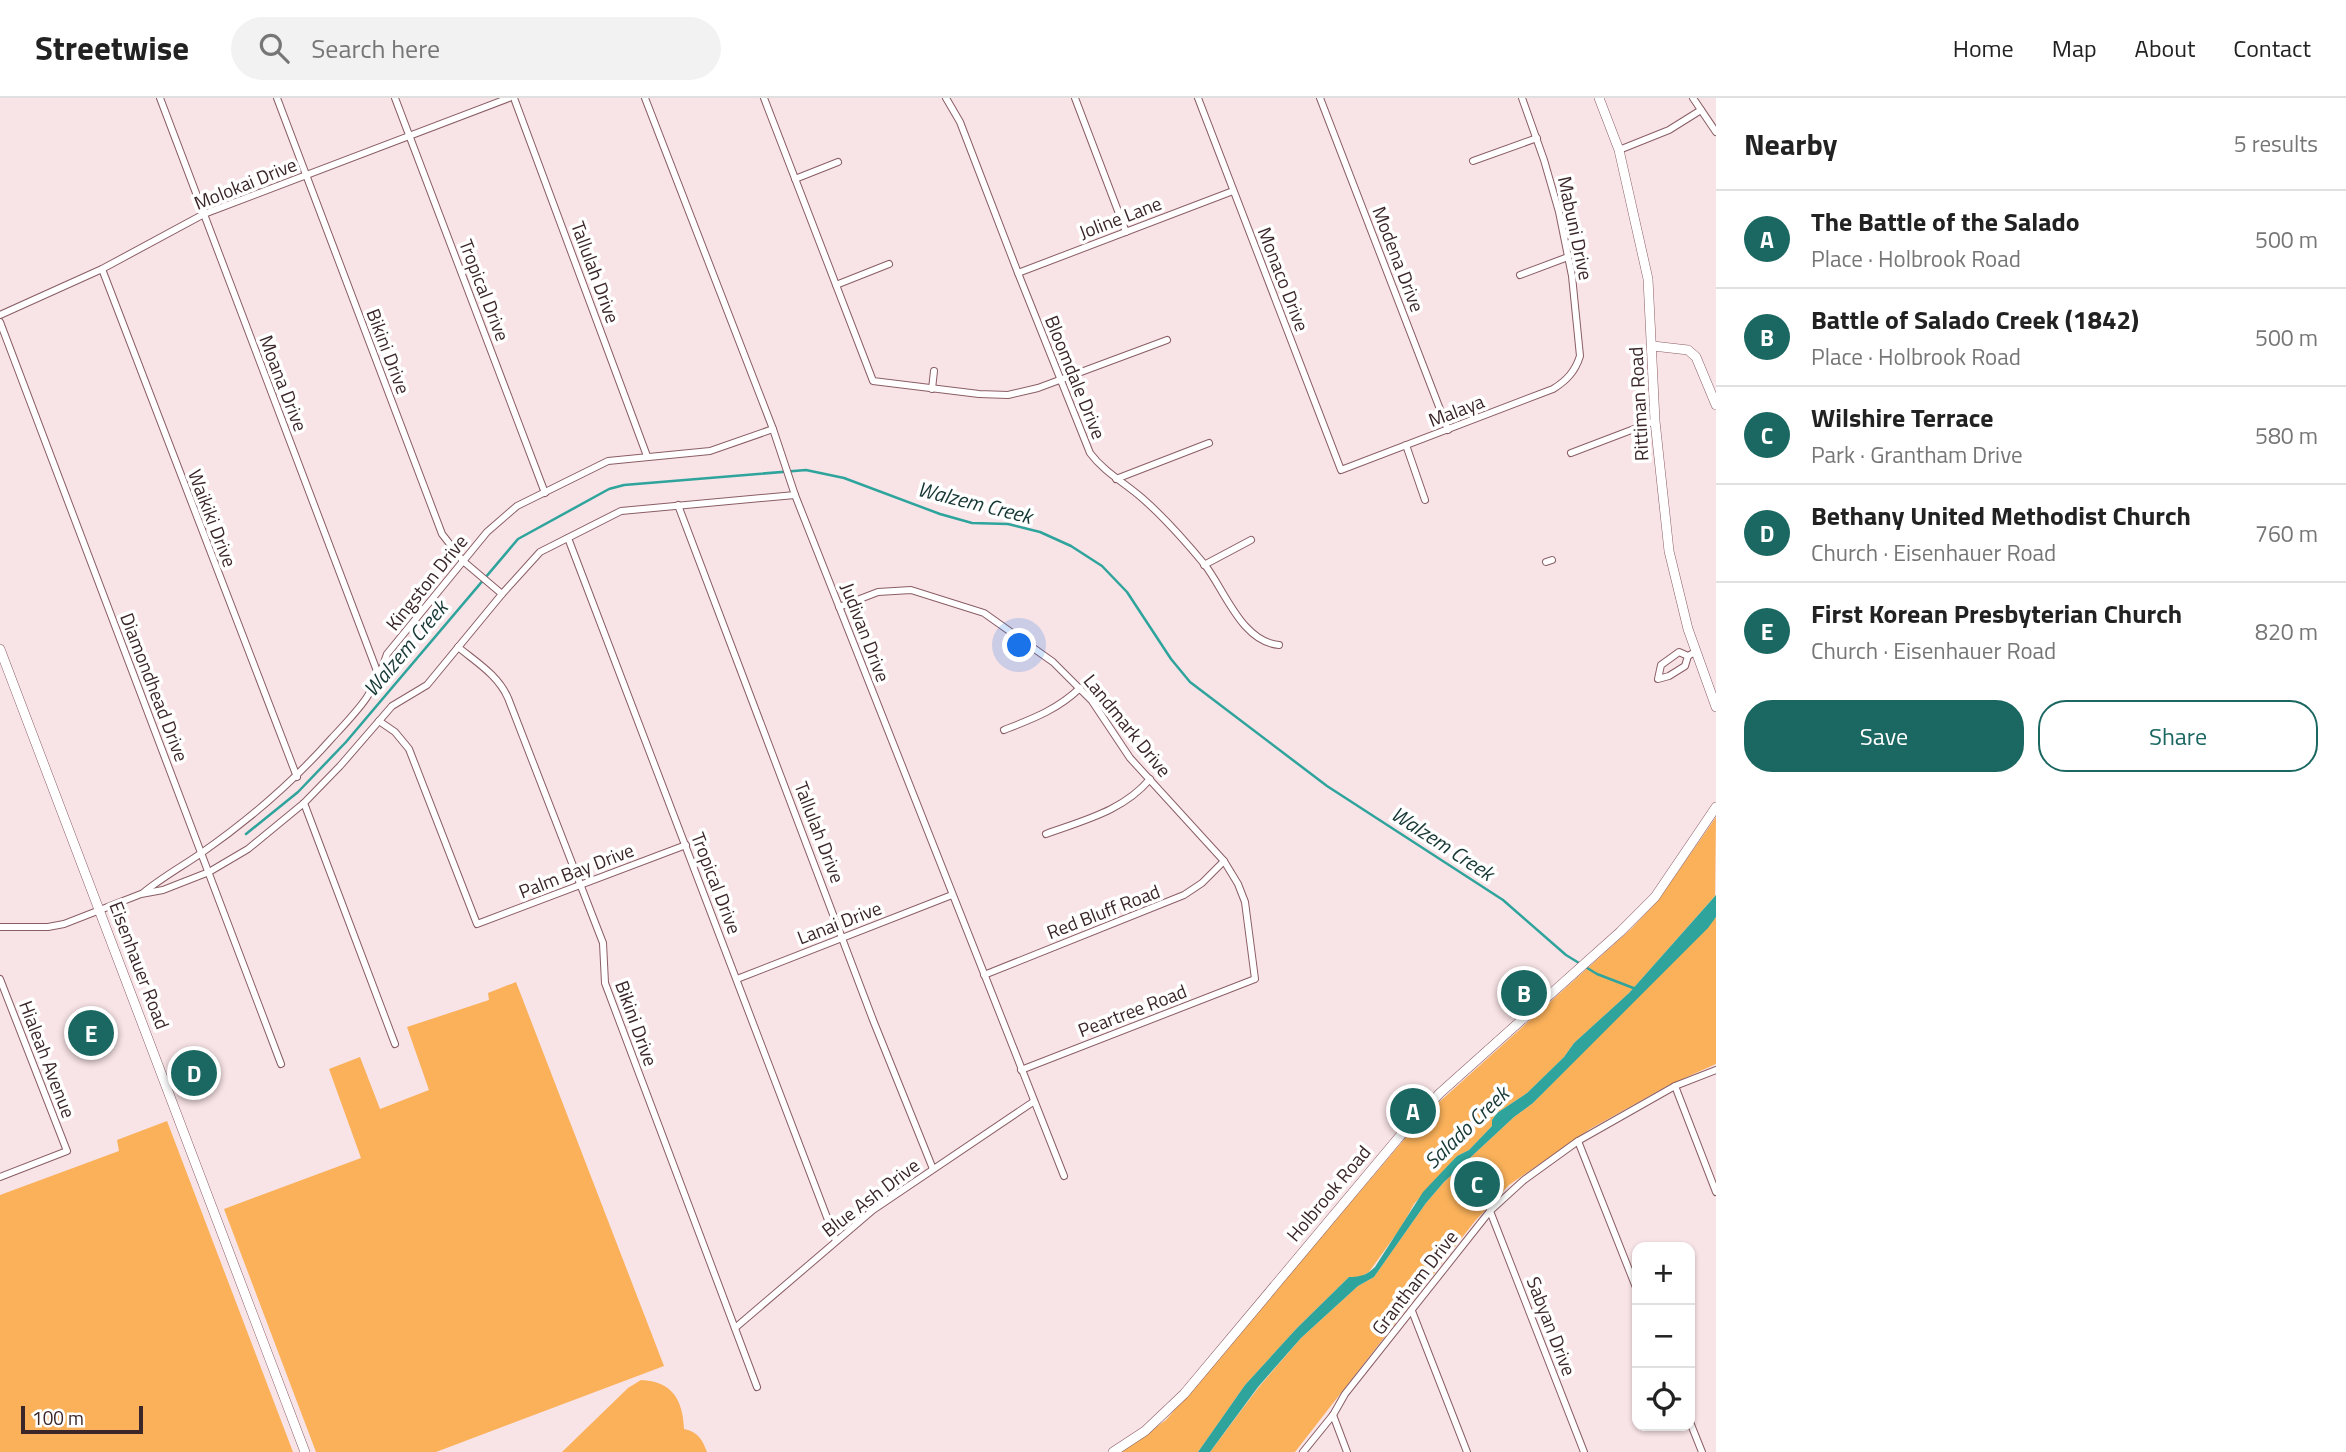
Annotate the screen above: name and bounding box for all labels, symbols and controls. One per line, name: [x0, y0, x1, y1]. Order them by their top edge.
search box: [231, 17, 721, 80]
text: Streetwise: [35, 23, 189, 73]
icon: search: [255, 29, 293, 67]
text: Search here: [311, 29, 440, 68]
text: Home: [1953, 30, 2014, 66]
text: Map: [2052, 30, 2097, 66]
text: About: [2135, 30, 2195, 66]
text: Contact: [2233, 30, 2311, 66]
text: Nearby: [1744, 121, 1837, 167]
text: 5 results: [2234, 126, 2318, 161]
street label: Molokai Drive: [189, 149, 301, 217]
street label: Mabuni Drive: [1551, 173, 1601, 283]
street label: Joline Lane: [1074, 188, 1166, 246]
street label: Modena Drive: [1366, 202, 1432, 316]
text: The Battle of the Salado: [1811, 202, 2080, 241]
street label: Tallulah Drive: [564, 217, 628, 327]
text: A: [1760, 222, 1774, 257]
text: 500 m: [2255, 222, 2318, 257]
street label: Monaco Drive: [1251, 223, 1317, 335]
street label: Tropical Drive: [452, 235, 518, 345]
text: Place · Holbrook Road: [1811, 241, 2021, 276]
text: Battle of Salado Creek (1842): [1811, 300, 2139, 339]
street label: Bikini Drive: [359, 304, 419, 398]
street label: Bloomdale Drive: [1038, 311, 1114, 443]
text: B: [1760, 320, 1774, 355]
text: 500 m: [2255, 320, 2318, 355]
street label: Moana Drive: [252, 331, 316, 435]
text: Place · Holbrook Road: [1811, 339, 2021, 374]
street label: Rittiman Road: [1621, 346, 1655, 462]
street label: Malaya: [1424, 386, 1489, 434]
text: Wilshire Terrace: [1811, 398, 1993, 437]
text: C: [1761, 418, 1773, 453]
text: 580 m: [2255, 418, 2318, 453]
text: Park · Grantham Drive: [1811, 437, 2023, 472]
street label: Waikiki Drive: [181, 465, 245, 571]
water label: Walzem Creek: [914, 472, 1038, 532]
text: Bethany United Methodist Church: [1811, 496, 2191, 535]
text: D: [1760, 516, 1774, 551]
text: 760 m: [2255, 516, 2318, 551]
street label: Kingston Drive: [378, 528, 474, 636]
text: Church · Eisenhauer Road: [1811, 535, 2056, 570]
street label: Judivan Drive: [834, 578, 898, 686]
water label: Walzem Creek: [355, 591, 457, 703]
text: First Korean Presbyterian Church: [1811, 594, 2182, 633]
street label: Diamondhead Drive: [113, 608, 197, 766]
text: E: [1761, 614, 1773, 649]
text: 820 m: [2255, 614, 2318, 649]
your location: [1002, 628, 1036, 662]
text: Church · Eisenhauer Road: [1811, 633, 2056, 668]
street label: Landmark Drive: [1077, 667, 1179, 783]
button: Save: [1744, 700, 2024, 772]
button: Share: [2038, 700, 2318, 772]
street label: Tallulah Drive: [787, 777, 853, 887]
water label: Walzem Creek: [1385, 798, 1503, 890]
street label: Tropical Drive: [684, 828, 750, 938]
street label: Palm Bay Drive: [514, 835, 638, 905]
street label: Red Bluff Road: [1042, 876, 1164, 946]
street label: Lanai Drive: [793, 893, 885, 951]
street label: Eisenhauer Road: [102, 897, 178, 1033]
pin: B: [1501, 967, 1547, 1019]
street label: Bikini Drive: [608, 976, 666, 1070]
street label: Peartree Road: [1073, 976, 1191, 1044]
street label: Hialeah Avenue: [12, 996, 84, 1122]
pin: E: [68, 1007, 114, 1059]
pin: D: [171, 1047, 217, 1099]
water label: Salado Creek: [1416, 1076, 1518, 1176]
pin: A: [1390, 1085, 1436, 1137]
street label: Holbrook Road: [1279, 1138, 1377, 1248]
street label: Blue Ash Drive: [815, 1150, 925, 1244]
pin: C: [1454, 1158, 1500, 1210]
street label: Grantham Drive: [1364, 1223, 1464, 1341]
map controls: [1632, 1242, 1695, 1431]
button: +: [1632, 1242, 1695, 1305]
street label: Sabyan Drive: [1520, 1272, 1584, 1380]
button: −: [1632, 1305, 1695, 1368]
button: locate: [1632, 1368, 1695, 1431]
scale bar: [21, 1403, 144, 1435]
text: 100 m: [32, 1403, 84, 1432]

